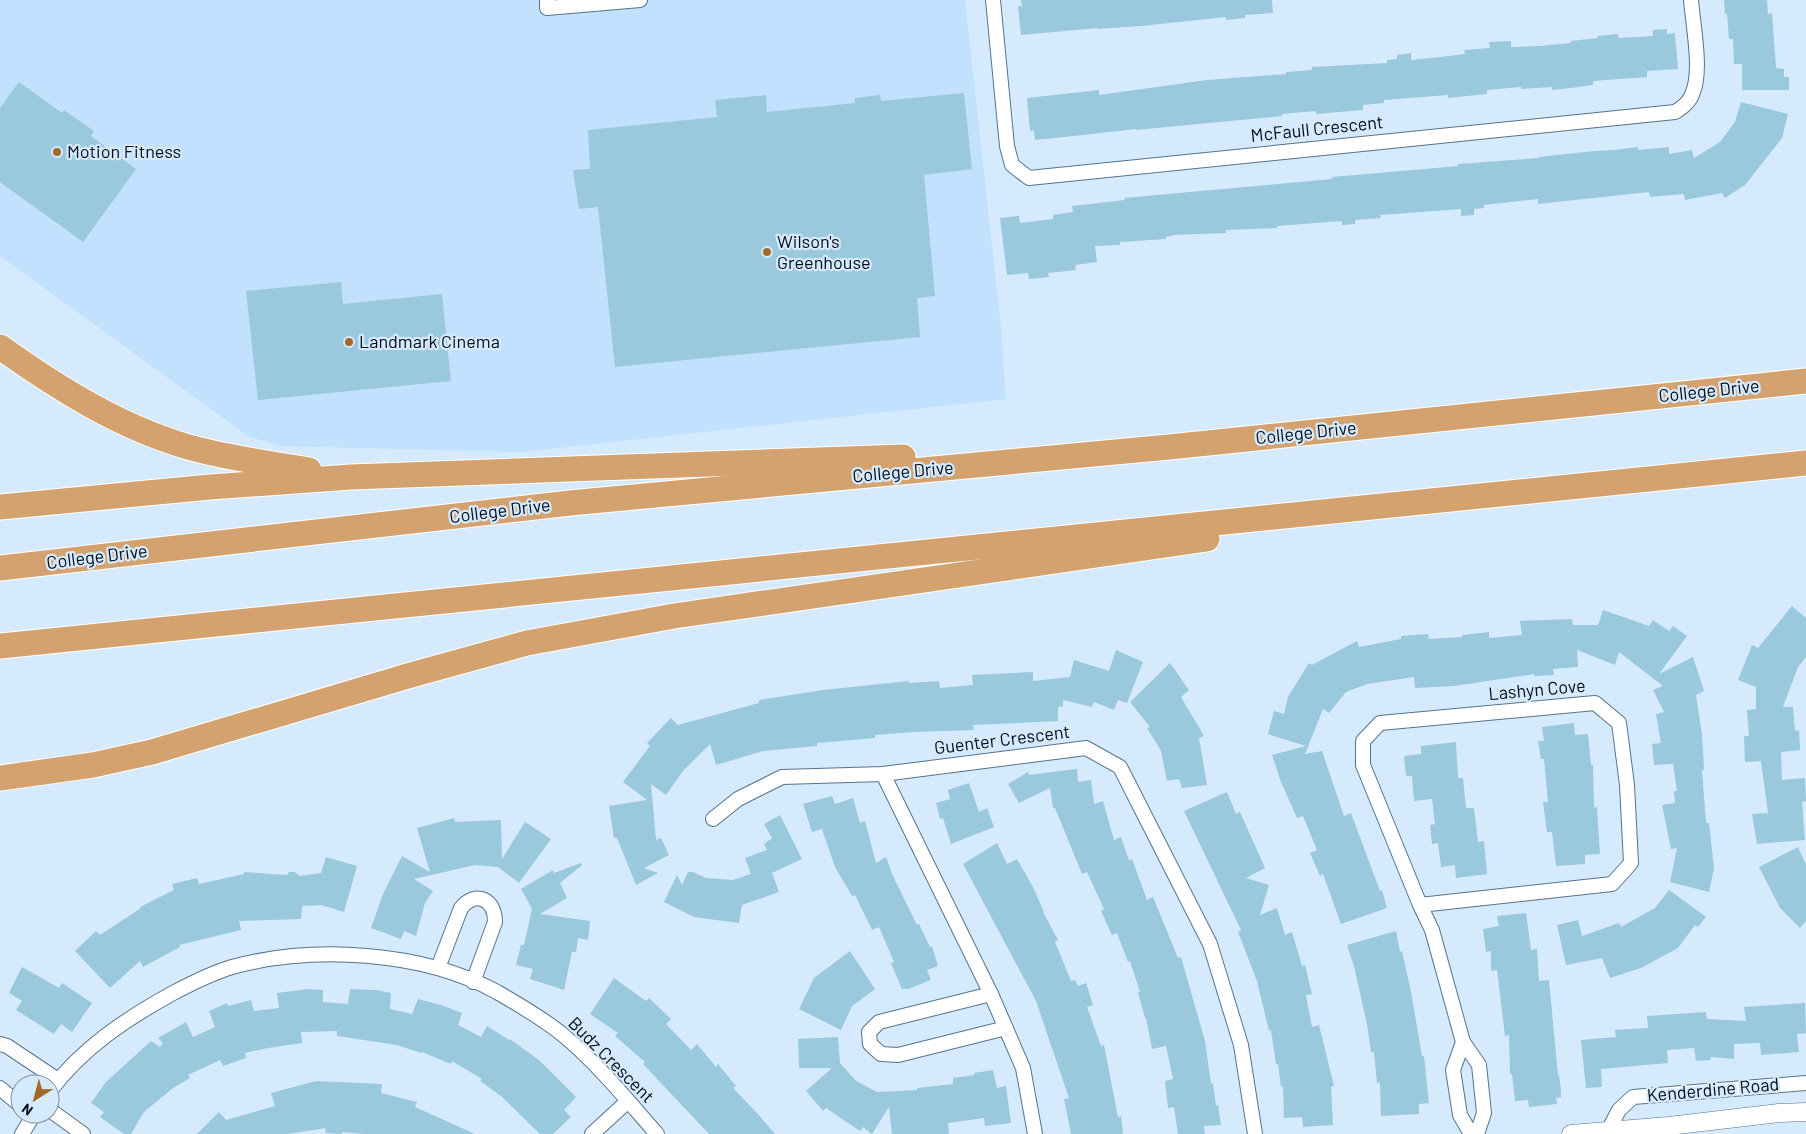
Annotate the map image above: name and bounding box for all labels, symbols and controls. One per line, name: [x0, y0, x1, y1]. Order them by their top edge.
street label: McFaull Crescent: [1249, 110, 1384, 146]
place label: Motion Fitness: [67, 140, 181, 162]
marker: Motion Fitness: [51, 146, 63, 158]
place label: Wilson's Greenhouse: [777, 230, 871, 273]
marker: Wilson's Greenhouse: [761, 246, 773, 258]
place label: Landmark Cinema: [359, 330, 500, 352]
marker: Landmark Cinema: [343, 336, 355, 348]
street label: College Drive: [1657, 374, 1761, 406]
street label: College Drive: [1254, 416, 1358, 448]
street label: College Drive: [851, 456, 954, 486]
street label: College Drive: [448, 493, 552, 527]
street label: College Drive: [45, 539, 149, 573]
street label: Lashyn Cove: [1487, 674, 1586, 704]
street label: Guenter Crescent: [933, 720, 1071, 758]
street label: Budz Crescent: [564, 1012, 659, 1107]
street label: Kenderdine Road: [1646, 1072, 1780, 1106]
north arrow: [10, 1074, 60, 1124]
text: N: [18, 1100, 36, 1120]

